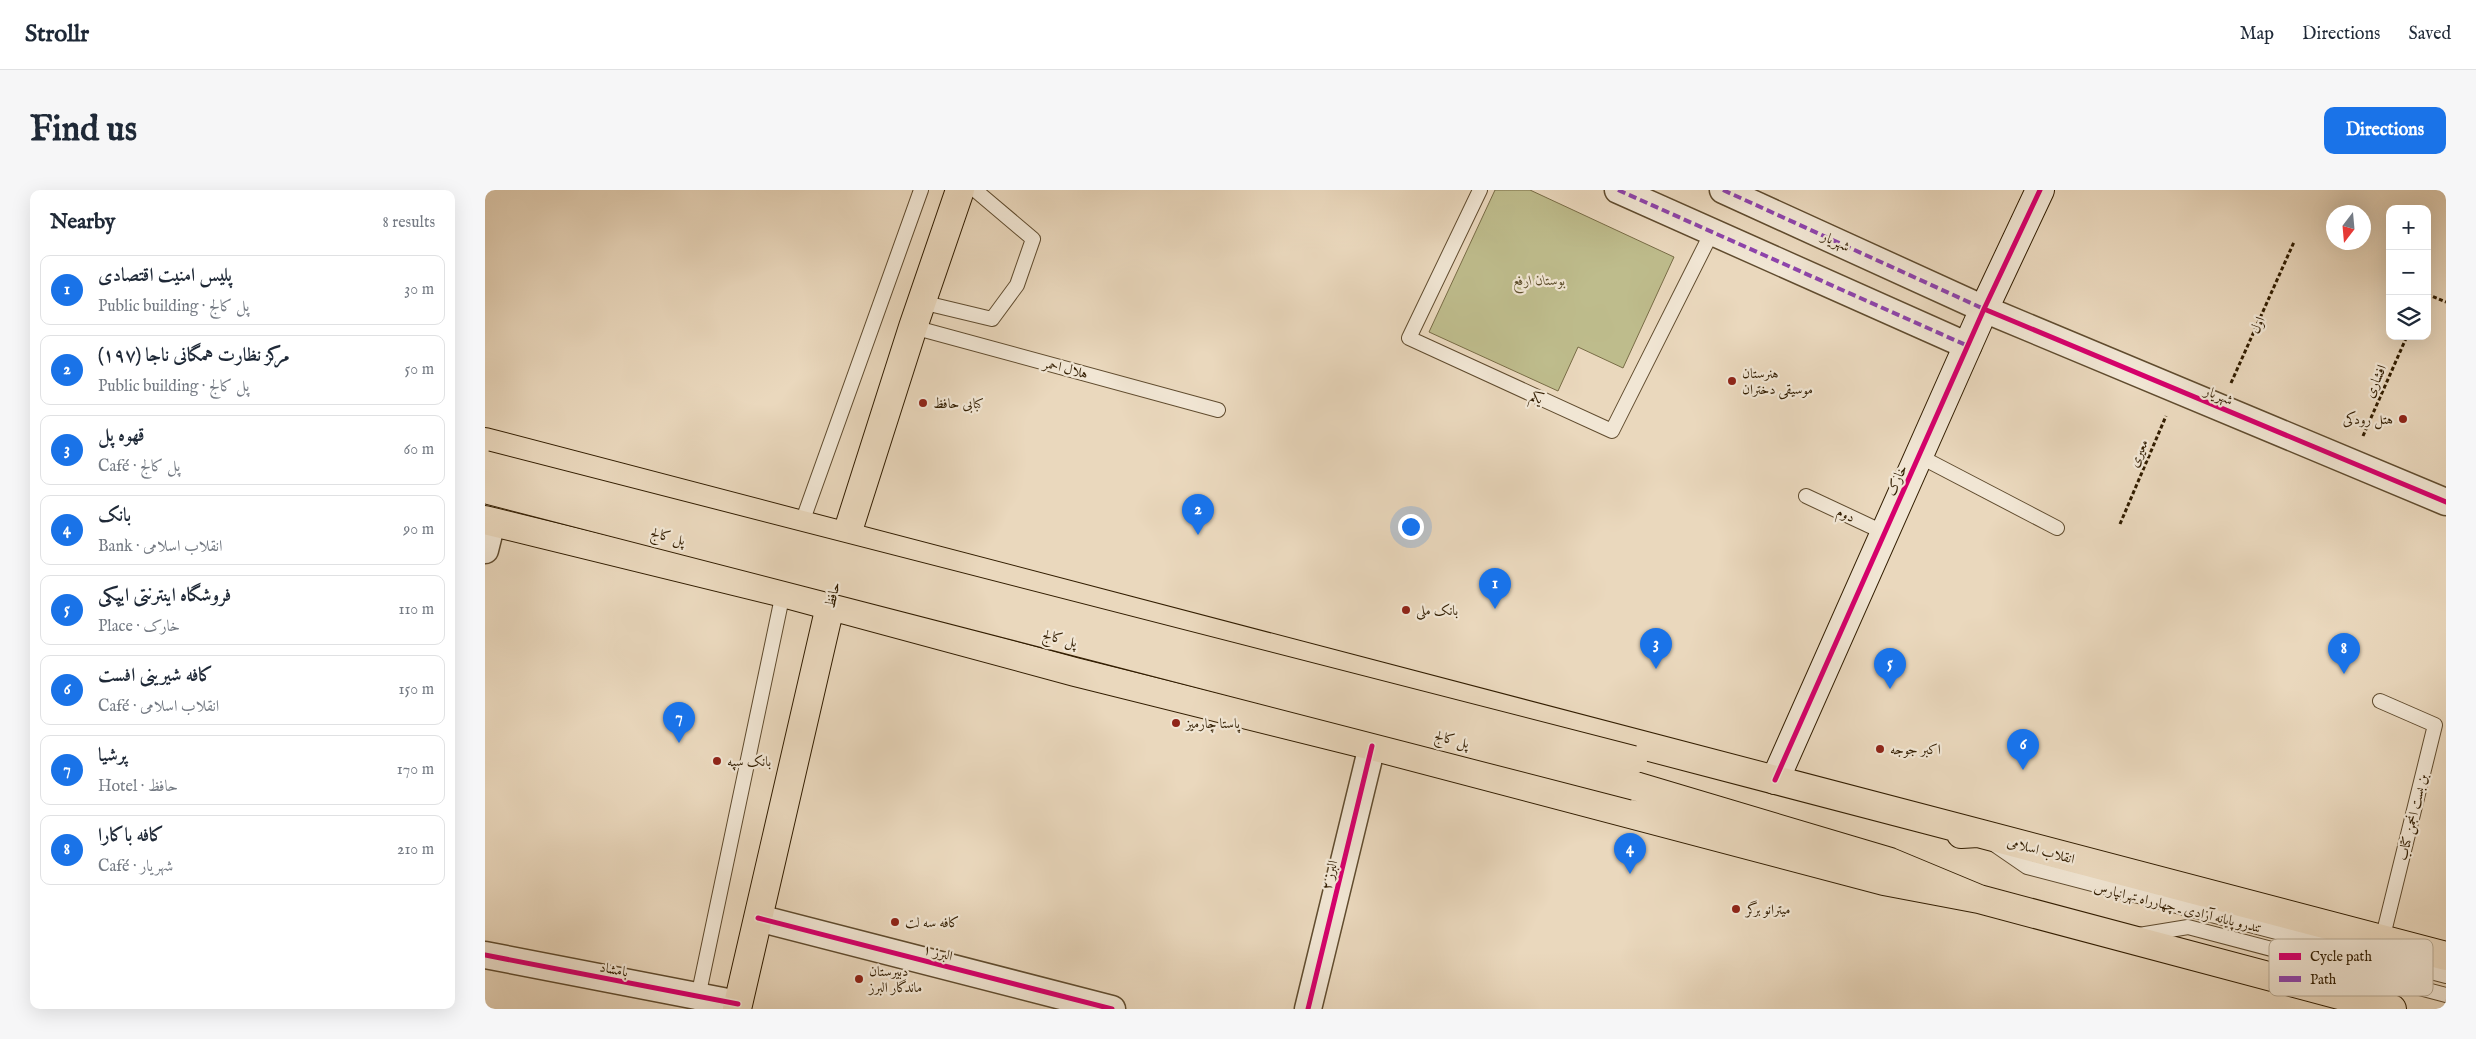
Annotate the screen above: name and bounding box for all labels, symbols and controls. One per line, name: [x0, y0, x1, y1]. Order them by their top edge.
text: Strollr: [25, 19, 89, 50]
text: Map: [2240, 23, 2274, 46]
text: Directions: [2302, 23, 2380, 46]
text: Saved: [2408, 23, 2451, 46]
button: Directions: [2324, 107, 2446, 154]
text: Find us: [30, 108, 137, 153]
north arrow: [2326, 205, 2371, 250]
map controls: [2386, 205, 2431, 340]
button: +: [2386, 205, 2431, 250]
text: Nearby: [50, 209, 115, 236]
text: 8 results: [383, 213, 435, 233]
street label: شهریار: [1817, 227, 1853, 256]
button: −: [2386, 250, 2431, 295]
text: پلیس امنیت اقتصادی: [98, 264, 232, 288]
park label: بوستان ارفع: [1513, 272, 1566, 294]
text: 1: [64, 280, 70, 300]
text: 30 m: [404, 280, 434, 300]
button: layers: [2386, 295, 2431, 340]
text: Public building · پل کالج: [98, 297, 249, 317]
street label: اول: [2246, 314, 2270, 337]
text: مرکز نظارت همگانی ناجا (۱۹۷): [98, 344, 289, 368]
street label: هلال احمر: [1039, 354, 1090, 384]
text: 2: [63, 360, 71, 380]
text: 50 m: [405, 360, 434, 380]
street label: افشاری: [2361, 362, 2391, 401]
place label: هنرستان موسیقی دختران: [1742, 365, 1813, 400]
marker: هنرستان موسیقی دختران: [1726, 375, 1738, 387]
text: Public building · پل کالج: [98, 377, 249, 397]
street label: شهریار: [2200, 381, 2236, 410]
street label: یکم: [1525, 387, 1547, 413]
place label: کبابی حافظ: [933, 395, 984, 413]
marker: کبابی حافظ: [917, 397, 929, 409]
place label: هتل رودکی: [2343, 410, 2393, 430]
marker: هتل رودکی: [2397, 413, 2409, 425]
text: قهوه پل: [98, 424, 145, 448]
street label: معیری: [2125, 437, 2153, 470]
text: 3: [64, 440, 70, 460]
text: 60 m: [404, 440, 434, 460]
text: Café · پل کالج: [98, 457, 180, 477]
street label: خارک: [1882, 462, 1912, 499]
pin: 2: [1182, 494, 1214, 535]
street label: دوم: [1832, 503, 1858, 530]
text: بانک: [98, 504, 131, 528]
your location: [1398, 514, 1424, 540]
text: 4: [63, 520, 71, 540]
text: 90 m: [403, 520, 434, 540]
street label: پل کالج: [648, 524, 688, 553]
text: Bank · انقلاب اسلامی: [98, 537, 222, 557]
pin: 1: [1479, 568, 1511, 609]
street label: حافظ: [821, 580, 845, 610]
text: فروشگاه اینترنتی ایپکی: [98, 584, 231, 608]
text: 5: [64, 600, 70, 620]
text: 110 m: [398, 600, 434, 620]
place label: بانک ملی: [1416, 602, 1459, 620]
marker: بانک ملی: [1400, 604, 1412, 616]
text: Place · خارک: [98, 617, 180, 637]
street label: پل کالج: [1040, 626, 1080, 655]
pin: 3: [1640, 628, 1672, 669]
pin: 8: [2328, 633, 2360, 674]
pin: 5: [1874, 648, 1906, 689]
text: کافه شیرینی افست: [98, 664, 213, 688]
text: 6: [64, 680, 70, 700]
text: 150 m: [399, 680, 434, 700]
text: Café · انقلاب اسلامی: [98, 697, 219, 717]
pin: 7: [663, 702, 695, 743]
place label: پاستا چارمیز: [1184, 715, 1241, 734]
marker: پاستا چارمیز: [1170, 717, 1182, 729]
street label: پل کالج: [1432, 727, 1472, 756]
pin: 6: [2007, 729, 2039, 770]
place label: اکبر جوجه: [1890, 741, 1941, 759]
marker: اکبر جوجه: [1874, 743, 1886, 755]
text: پرشیا: [98, 744, 127, 768]
place label: بانک سپه: [727, 753, 771, 771]
marker: بانک سپه: [711, 755, 723, 767]
text: 7: [63, 760, 71, 780]
text: 170 m: [397, 760, 434, 780]
street label: بن بست انجمن کتاب: [2394, 772, 2433, 862]
text: Hotel · حافظ: [98, 777, 178, 797]
text: کافه باکارا: [98, 824, 164, 848]
pin: 4: [1614, 833, 1646, 874]
street label: انقلاب اسلامی: [2005, 833, 2077, 869]
text: 8: [64, 840, 70, 860]
text: 210 m: [397, 840, 434, 860]
text: Café · شهریار: [98, 857, 173, 877]
street label: البرز ۲: [1318, 858, 1342, 892]
street label: تندرو پایانه آزادی ـ چهارراه تهرانپارس: [2092, 878, 2263, 939]
place label: میترانو برگر: [1744, 900, 1790, 919]
marker: میترانو برگر: [1730, 903, 1742, 915]
place label: کافه سه لت: [905, 914, 959, 932]
marker: کافه سه لت: [889, 916, 901, 928]
legend: [2269, 939, 2433, 996]
street label: البرز ۱: [921, 940, 955, 966]
text: Cycle path: [2310, 948, 2372, 966]
street label: بامشاد: [598, 958, 630, 982]
place label: دبیرستان ماندگار البرز: [867, 963, 922, 997]
text: Path: [2310, 971, 2337, 989]
marker: دبیرستان ماندگار البرز: [853, 973, 865, 985]

